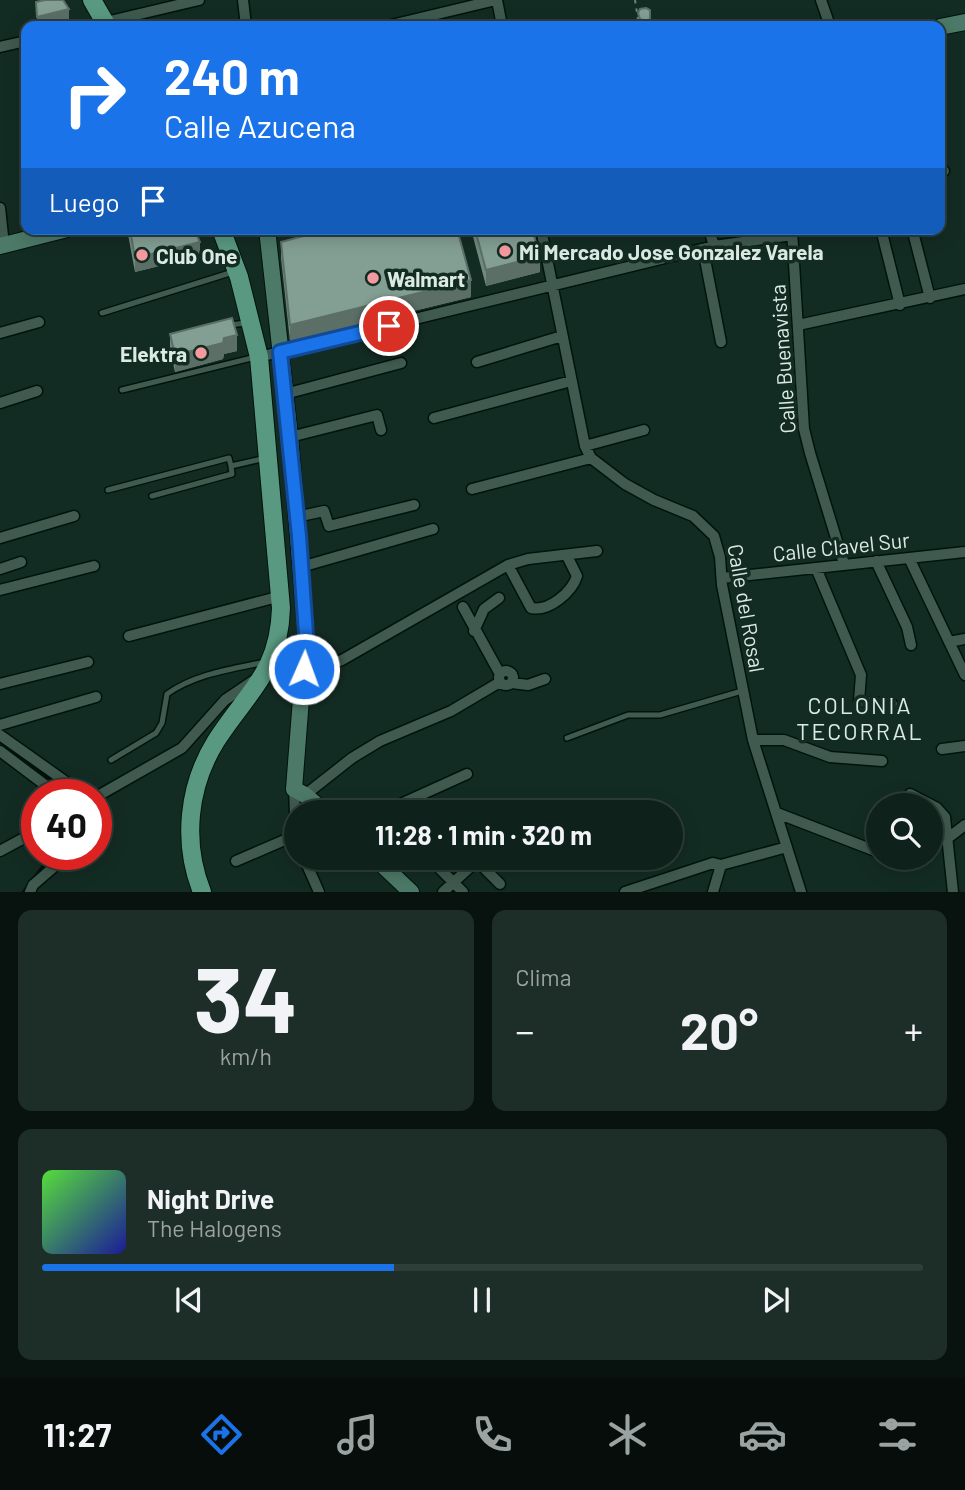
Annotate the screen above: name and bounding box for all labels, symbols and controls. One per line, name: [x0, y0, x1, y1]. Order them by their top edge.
text: 240 m: [164, 46, 300, 105]
icon: right: [49, 49, 140, 140]
text: Calle Azucena: [164, 106, 356, 144]
icon: arrive: [134, 182, 172, 220]
text: Luego: [49, 186, 120, 217]
place label: Mi Mercado Jose Gonzalez Varela: [519, 239, 824, 264]
place label: Club One: [156, 243, 237, 268]
marker: Mi Mercado Jose Gonzalez Varela: [497, 243, 513, 259]
marker: Club One: [134, 247, 150, 263]
place label: Walmart: [387, 266, 465, 291]
marker: Walmart: [365, 270, 381, 286]
street label: Calle Buenavista: [764, 284, 800, 434]
pin: [359, 296, 419, 356]
icon: arrive: [370, 307, 408, 345]
place label: Elektra: [120, 341, 187, 366]
marker: Elektra: [193, 345, 209, 361]
street label: Calle Clavel Sur: [771, 526, 911, 566]
street label: Calle del Rosal: [723, 542, 771, 674]
position arrow: [267, 632, 341, 706]
district label: COLONIA TECORRAL: [796, 691, 924, 745]
speed limit sign: 40: [21, 779, 112, 870]
map controls: [866, 793, 943, 870]
button: search: [866, 793, 943, 870]
text: 11:28 · 1 min · 320 m: [375, 819, 592, 850]
text: 34: [194, 942, 298, 1051]
text: Clima: [516, 963, 571, 991]
text: 20°: [680, 998, 758, 1060]
text: −: [516, 1007, 535, 1053]
text: +: [904, 1007, 923, 1053]
text: km/h: [220, 1042, 272, 1070]
text: Night Drive: [147, 1183, 274, 1214]
text: The Halogens: [147, 1214, 282, 1242]
icon: previous: [170, 1281, 208, 1319]
icon: pause: [463, 1281, 501, 1319]
icon: next: [757, 1281, 795, 1319]
icon: directions: [197, 1410, 246, 1459]
icon: music: [333, 1410, 382, 1459]
icon: phone: [468, 1410, 517, 1459]
icon: climate: [603, 1410, 652, 1459]
icon: car: [738, 1410, 787, 1459]
icon: filters: [873, 1410, 922, 1459]
text: 11:27: [43, 1415, 111, 1453]

